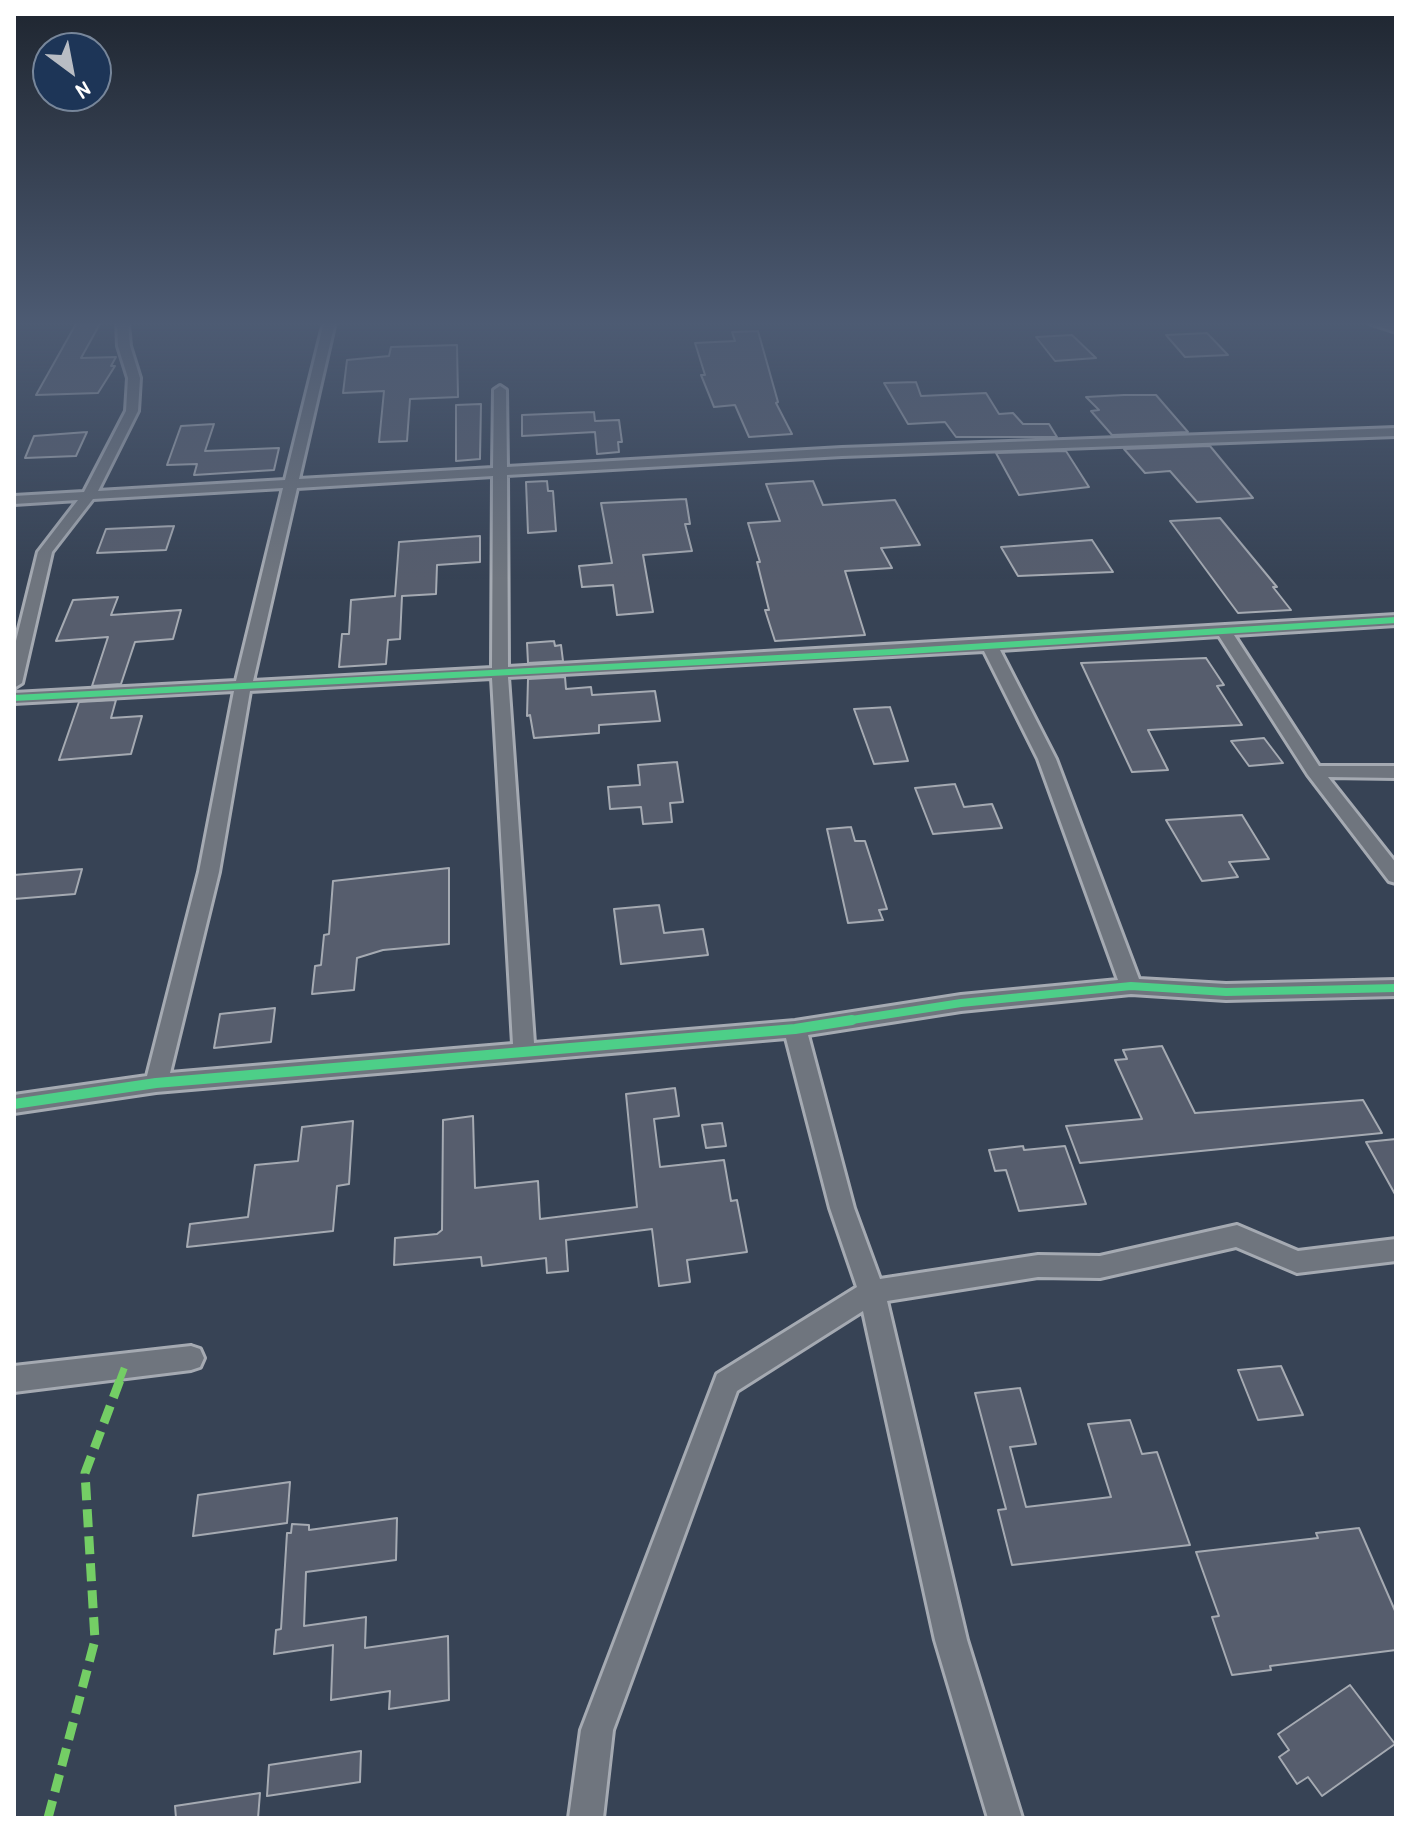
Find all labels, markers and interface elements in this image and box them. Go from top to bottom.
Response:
north arrow [32,32,112,112]
text: N [71,75,97,106]

